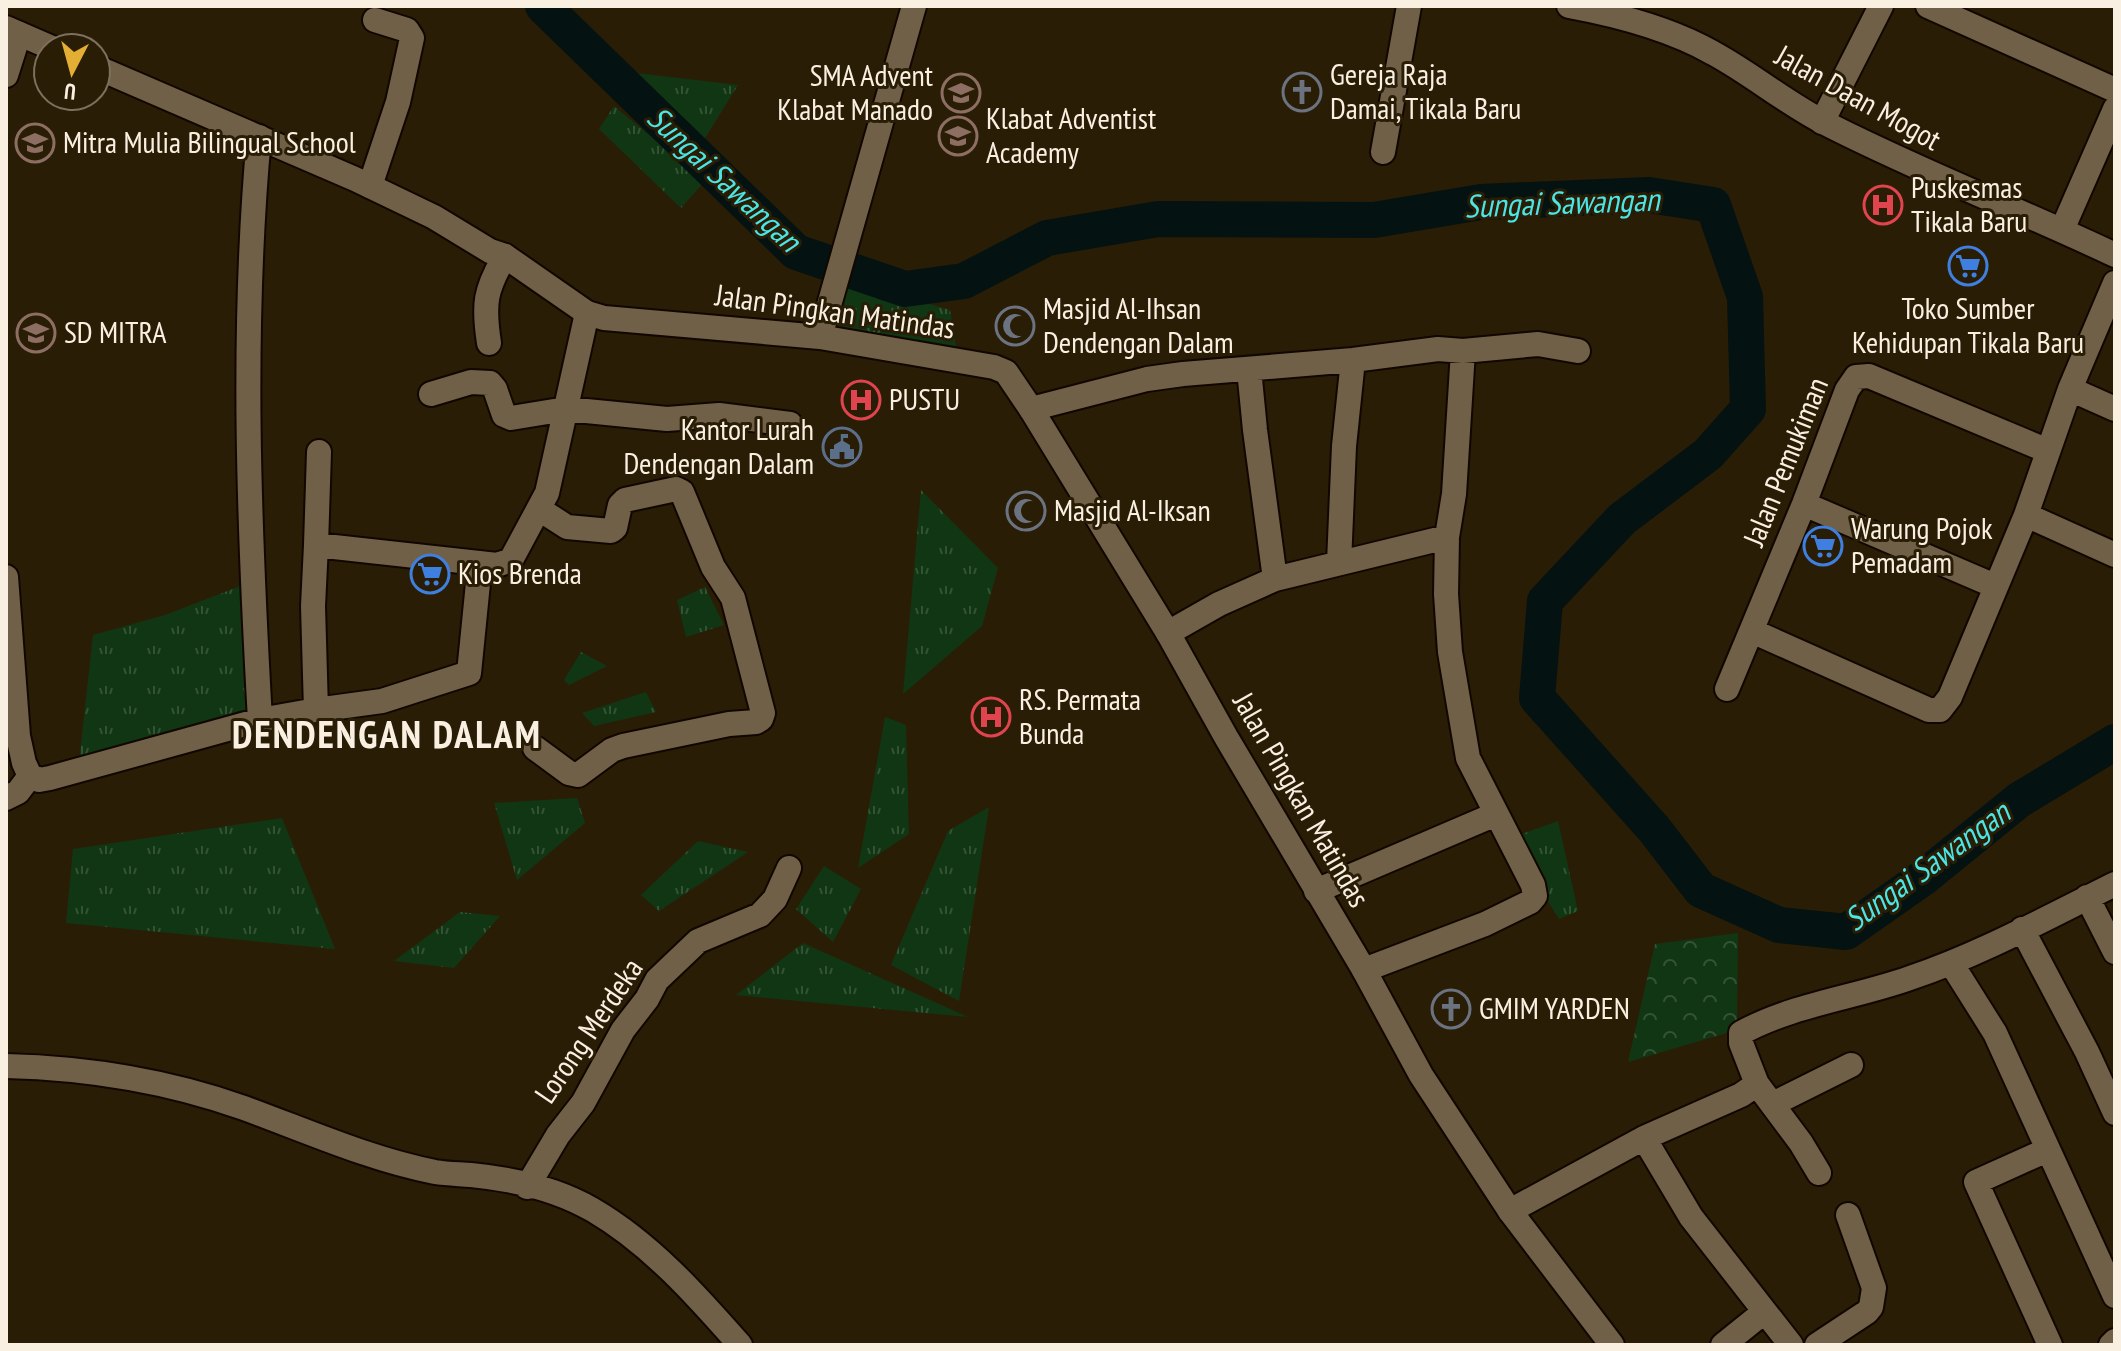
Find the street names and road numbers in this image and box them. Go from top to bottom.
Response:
street label: Jalan Daan Mogot [1768,35,1949,159]
street label: Jalan Pingkan Matindas [712,274,957,347]
street label: Jalan Pemukiman [1733,372,1836,552]
street label: Jalan Pingkan Matindas [1225,684,1380,913]
street label: Lorong Merdeka [525,950,650,1110]

